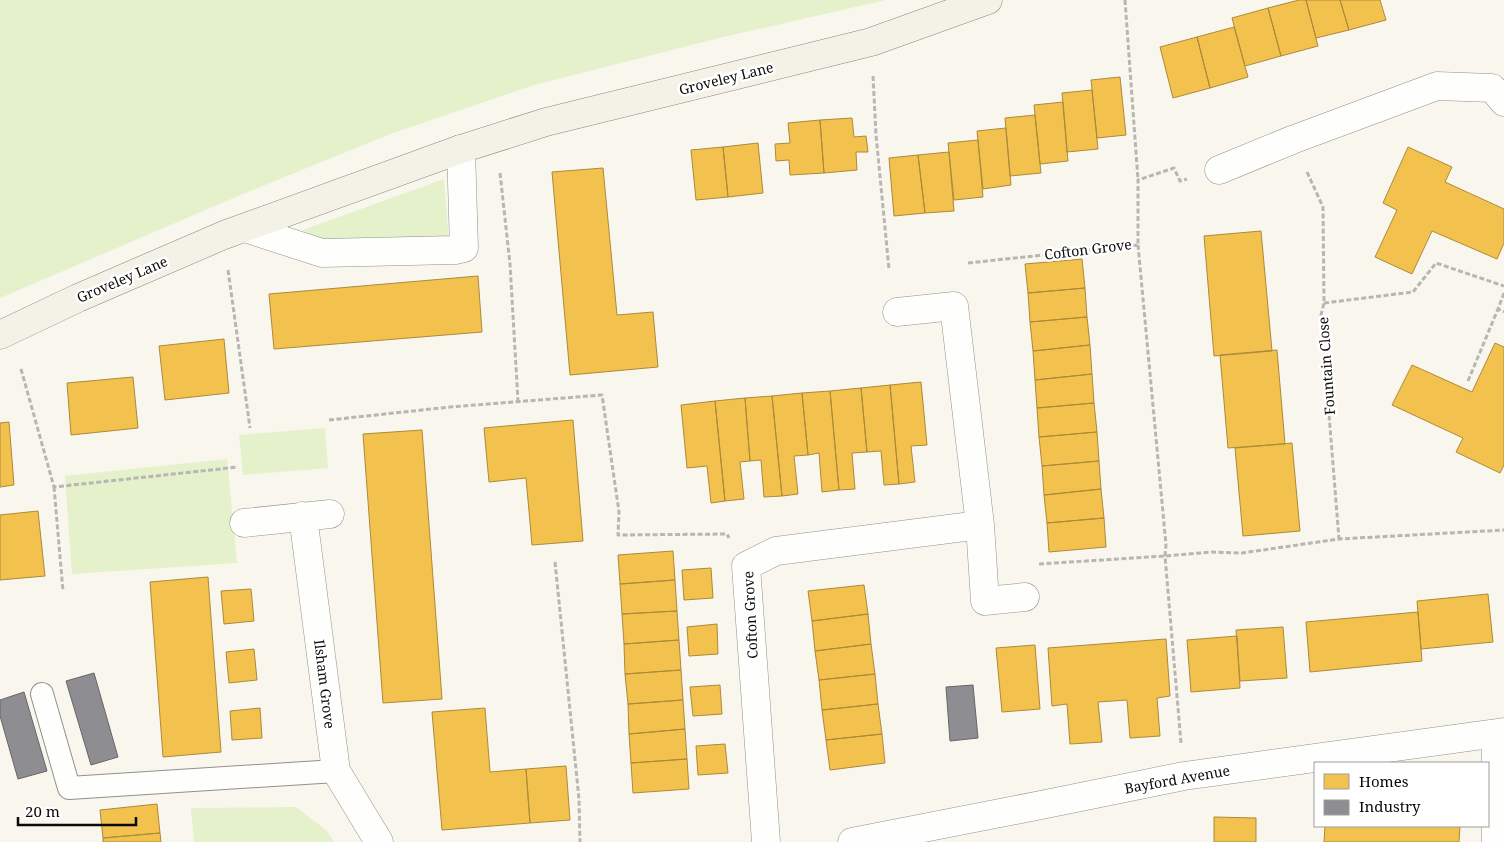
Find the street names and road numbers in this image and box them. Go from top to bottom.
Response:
street label: Groveley Lane [677,57,775,99]
street label: Cofton Grove [1043,234,1133,264]
street label: Groveley Lane [74,251,170,307]
street label: Fountain Close [1313,316,1339,416]
street label: Cofton Grove [738,571,762,659]
street label: Ilsham Grove [310,638,340,730]
street label: Bayford Avenue [1123,760,1231,798]

